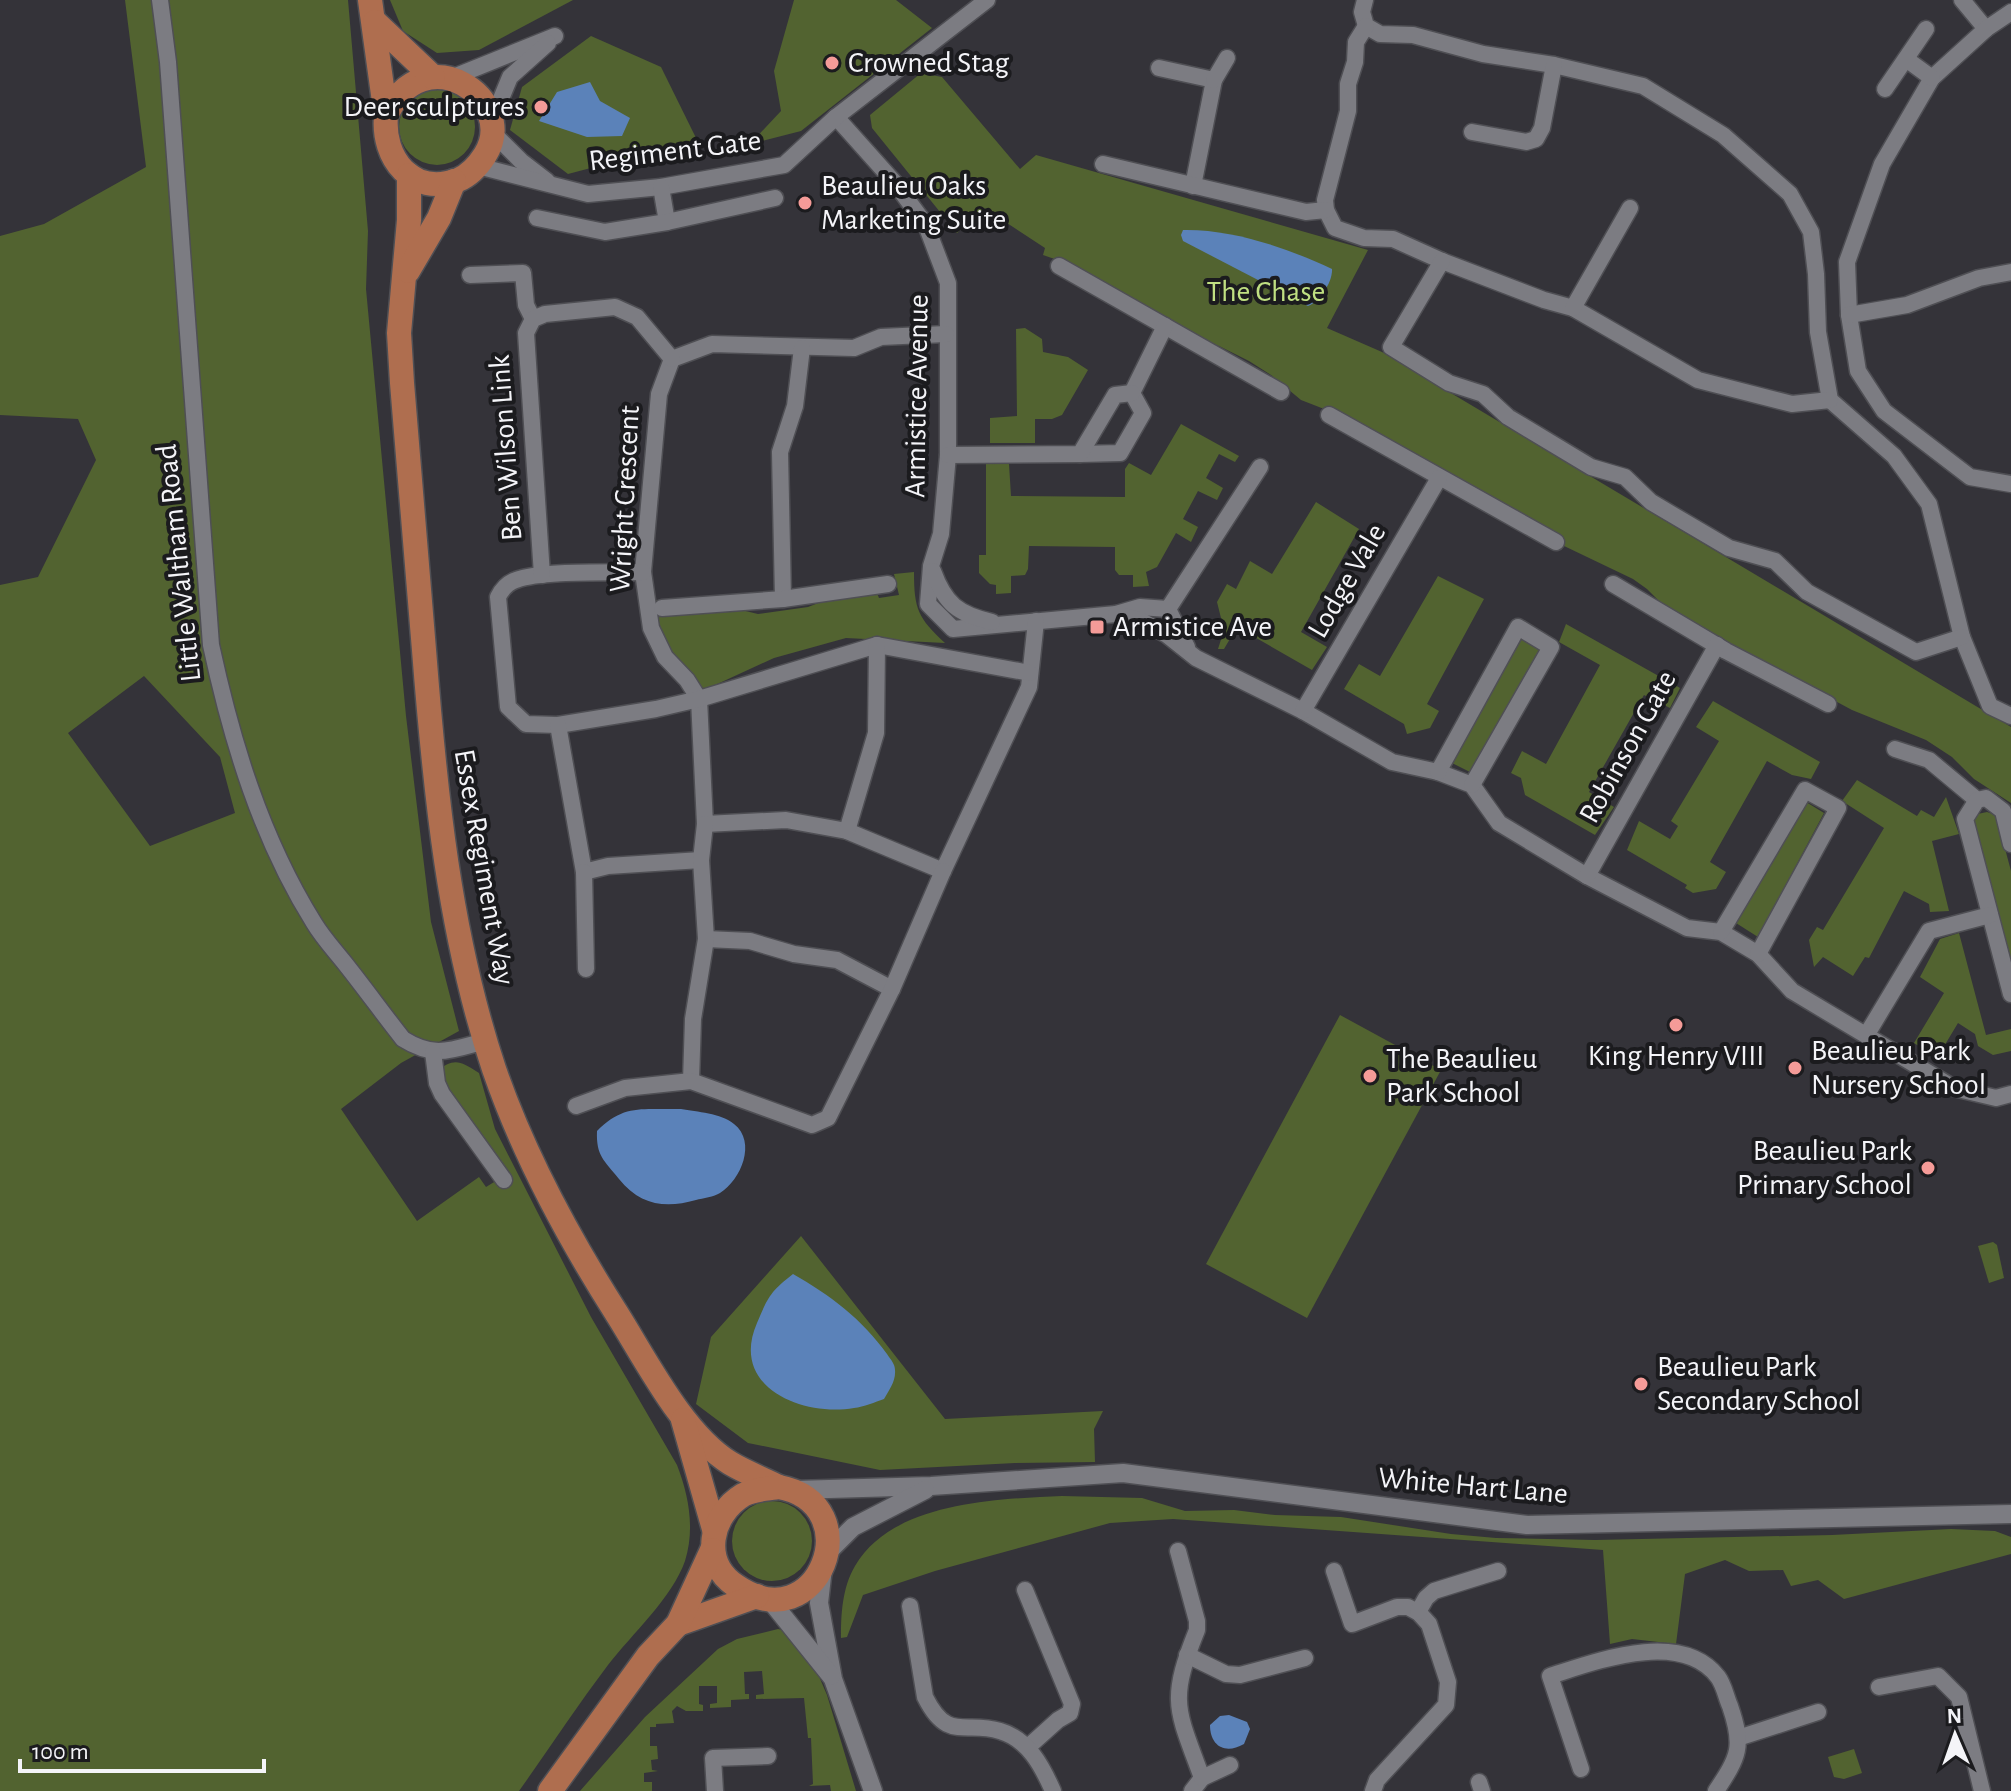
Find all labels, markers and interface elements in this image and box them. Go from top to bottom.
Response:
place label: Crowned Stag [848,48,1010,78]
marker: Crowned Stag [823,54,841,72]
place label: Deer sculptures [344,92,525,122]
marker: Deer sculptures [532,98,550,116]
street label: Regiment Gate [587,126,763,176]
place label: Beaulieu Oaks Marketing Suite [821,171,1006,235]
marker: Beaulieu Oaks Marketing Suite [796,194,814,212]
park label: The Chase [1207,277,1325,307]
street label: Armistice Avenue [900,294,934,498]
street label: Ben Wilson Link [485,354,527,542]
street label: Wright Crescent [605,404,645,593]
street label: Little Waltham Road [152,443,206,683]
street label: Lodge Vale [1302,519,1392,643]
place label: Armistice Ave [1113,612,1272,642]
marker: Armistice Ave [1088,618,1106,636]
street label: Robinson Gate [1574,666,1682,828]
street label: Essex Regiment Way [448,747,520,987]
marker: King Henry VIII [1667,1016,1685,1034]
place label: Beaulieu Park Nursery School [1811,1036,1986,1100]
place label: King Henry VIII [1588,1041,1764,1071]
place label: The Beaulieu Park School [1386,1044,1537,1108]
marker: Beaulieu Park Nursery School [1786,1059,1804,1077]
marker: The Beaulieu Park School [1361,1067,1379,1085]
place label: Beaulieu Park Primary School [1737,1136,1912,1200]
marker: Beaulieu Park Primary School [1919,1159,1937,1177]
place label: Beaulieu Park Secondary School [1657,1352,1860,1416]
marker: Beaulieu Park Secondary School [1632,1375,1650,1393]
street label: White Hart Lane [1377,1463,1569,1509]
north arrow [1915,1695,1995,1775]
text: N [1946,1705,1962,1727]
scale bar [20,1723,264,1773]
text: 100 m [32,1740,89,1764]

